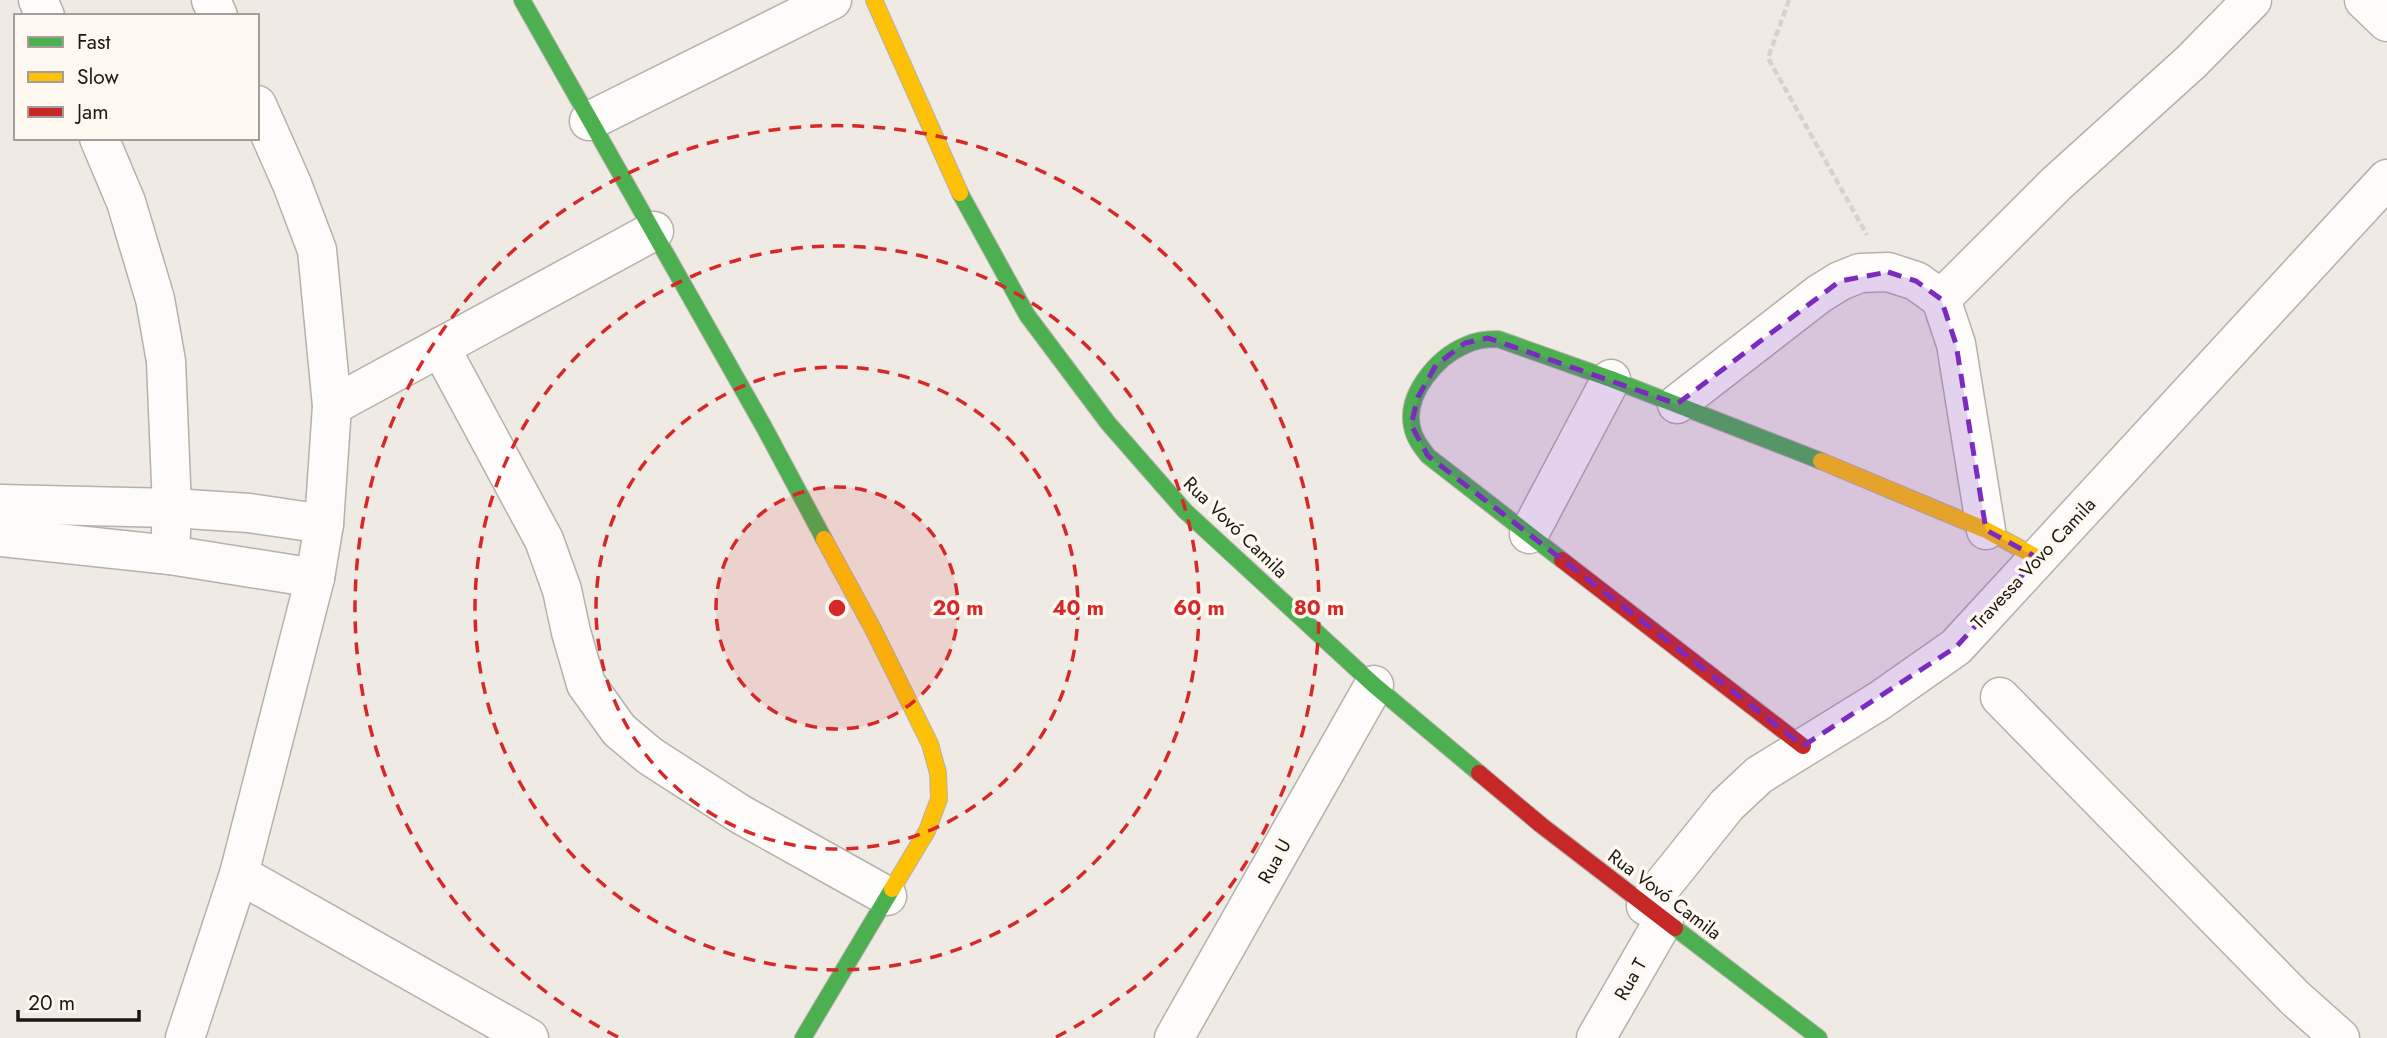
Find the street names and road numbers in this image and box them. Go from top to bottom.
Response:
street label: Rua Vovó Camila [1177,470,1294,584]
street label: Travessa Vovo Camila [1965,491,2102,635]
street label: Rua U [1251,834,1298,888]
street label: Rua Vovó Camila [1602,843,1727,946]
street label: Rua T [1608,953,1653,1005]

